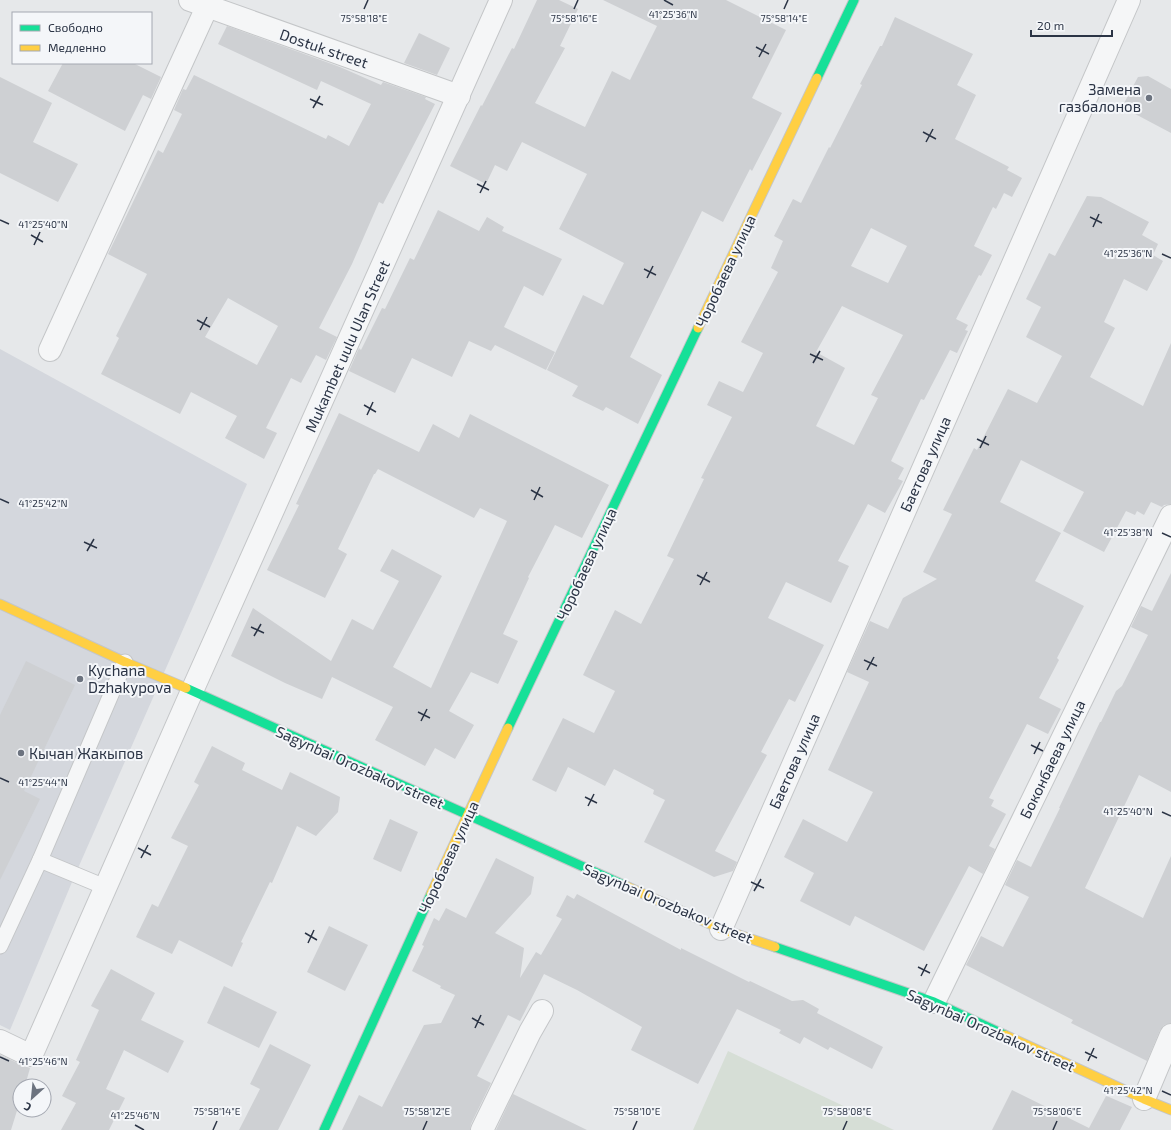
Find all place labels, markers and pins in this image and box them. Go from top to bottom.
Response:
place label: Замена газбалонов [1059,80,1141,115]
marker: Замена газбалонов [1144,93,1154,103]
place label: Kychana Dzhakypova [88,661,171,696]
marker: Kychana Dzhakypova [75,674,85,684]
place label: Кычан Жакыпов [29,744,143,762]
marker: Кычан Жакыпов [16,748,26,758]

